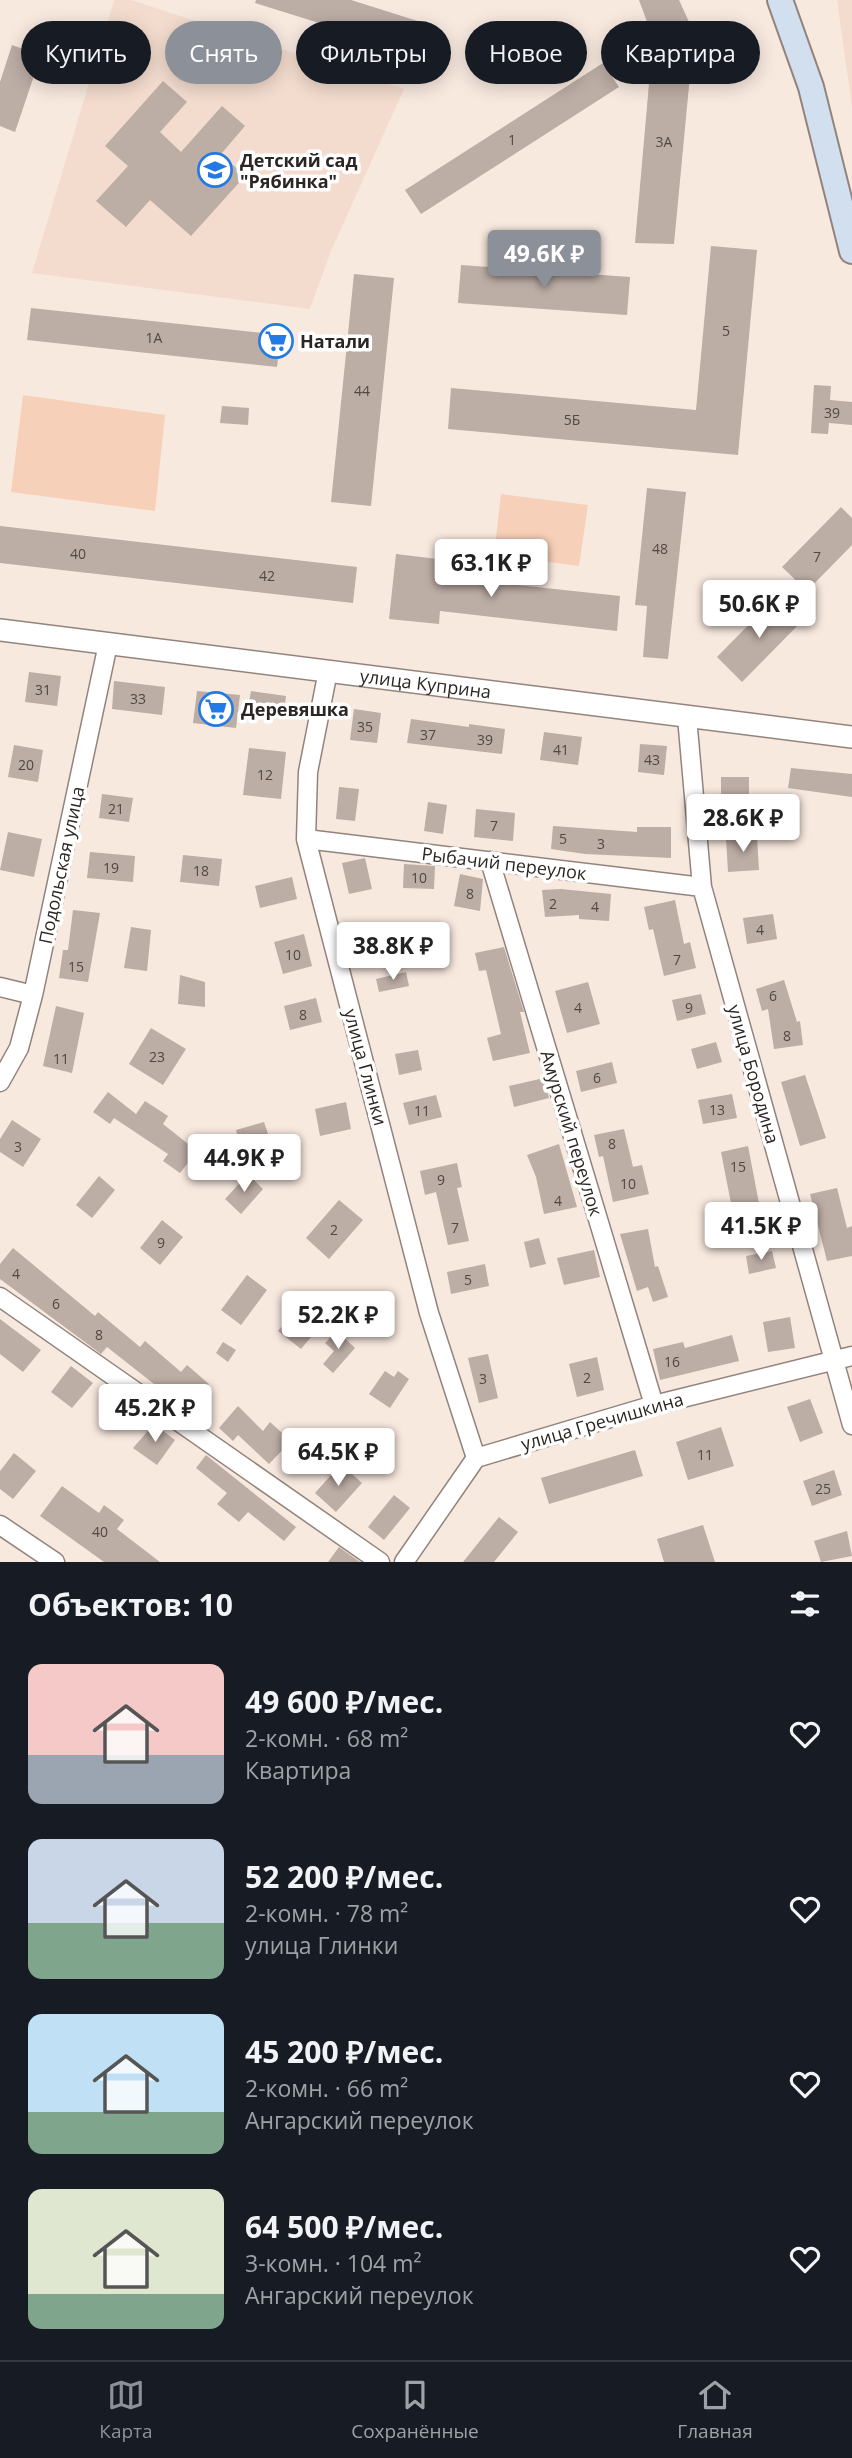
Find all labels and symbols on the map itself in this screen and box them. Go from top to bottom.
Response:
house number: 1 [508,130,516,149]
house number: 3А [656,132,673,151]
place label: Детский сад "Рябинка" [240,148,357,193]
school or university icon: Детский сад "Рябинка" [196,151,234,189]
pin: 49.6K ₽ [479,230,609,290]
house number: 5 [722,321,730,340]
supermarket icon: Натали [257,322,295,360]
house number: 1А [146,328,163,347]
place label: Натали [300,329,370,353]
house number: 44 [354,381,370,400]
house number: 39 [824,403,840,422]
house number: 5Б [564,410,580,429]
house number: 48 [652,539,668,558]
pin: 63.1K ₽ [426,540,556,599]
house number: 40 [70,544,86,563]
house number: 7 [813,547,821,566]
house number: 42 [259,566,275,585]
pin: 50.6K ₽ [694,580,824,640]
street label: улица Куприна [359,663,493,704]
house number: 31 [35,680,51,699]
house number: 33 [130,689,146,708]
supermarket icon: Деревяшка [197,690,235,728]
place label: Деревяшка [241,697,349,721]
house number: 35 [357,717,373,736]
house number: 37 [420,725,436,744]
house number: 39 [477,730,493,749]
house number: 41 [553,740,569,759]
house number: 43 [644,750,660,769]
house number: 20 [18,755,34,774]
house number: 12 [257,765,273,784]
street label: Подольская улица [33,784,89,946]
pin: 28.6K ₽ [678,794,808,854]
house number: 21 [108,799,124,818]
house number: 7 [490,816,498,835]
house number: 5 [559,829,567,848]
house number: 3 [597,834,605,853]
street label: Рыбачий переулок [420,841,588,885]
house number: 19 [103,858,119,877]
house number: 18 [193,861,209,880]
house number: 10 [411,868,427,887]
house number: 8 [466,884,474,903]
house number: 2 [549,894,557,913]
house number: 4 [591,897,599,916]
house number: 4 [756,920,764,939]
pin: 38.8K ₽ [328,922,458,982]
house number: 10 [285,945,301,964]
house number: 7 [673,950,681,969]
house number: 15 [68,957,84,976]
house number: 6 [769,986,777,1005]
house number: 4 [574,998,582,1017]
house number: 9 [685,998,693,1017]
street label: улица Бородина [723,1002,785,1146]
house number: 8 [299,1005,307,1024]
street label: улица Глинки [339,1006,393,1128]
house number: 8 [783,1026,791,1045]
house number: 23 [149,1047,165,1066]
street label: Амурский переулок [535,1047,609,1219]
house number: 11 [53,1049,69,1068]
house number: 6 [593,1068,601,1087]
house number: 13 [709,1100,725,1119]
house number: 11 [414,1101,430,1120]
pin: 44.9K ₽ [179,1134,309,1194]
house number: 8 [608,1134,616,1153]
house number: 3 [14,1137,22,1156]
house number: 15 [730,1157,746,1176]
house number: 9 [437,1170,445,1189]
house number: 10 [620,1174,636,1193]
house number: 4 [554,1191,562,1210]
pin: 41.5K ₽ [696,1202,826,1262]
house number: 7 [451,1218,459,1237]
house number: 2 [330,1220,338,1239]
house number: 9 [157,1233,165,1252]
house number: 4 [12,1264,20,1283]
house number: 5 [464,1270,472,1289]
pin: 52.2K ₽ [273,1292,403,1351]
house number: 6 [52,1294,60,1313]
house number: 8 [95,1325,103,1344]
house number: 16 [664,1352,680,1371]
house number: 2 [583,1368,591,1387]
house number: 3 [479,1369,487,1388]
pin: 45.2K ₽ [90,1384,220,1444]
street label: улица Гречишкина [518,1386,686,1456]
pin: 64.5K ₽ [273,1428,403,1488]
house number: 11 [697,1445,713,1464]
house number: 25 [815,1479,831,1498]
house number: 40 [92,1522,108,1541]

